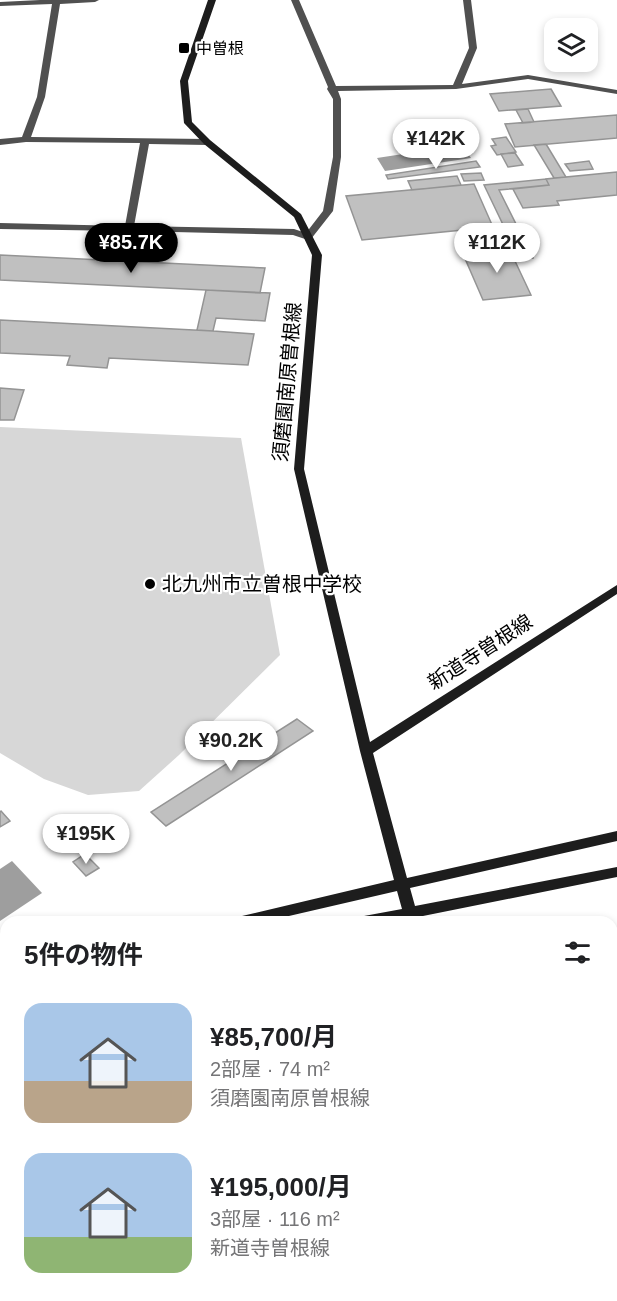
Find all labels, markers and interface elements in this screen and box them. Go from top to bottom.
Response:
map controls [544,18,598,72]
button: layers [544,18,598,72]
place label: 中曽根 [196,40,244,57]
marker: 中曽根 [177,41,191,55]
pin: ¥142K [394,119,478,170]
text: ¥142K [407,127,465,149]
pin: ¥85.7K [82,223,180,274]
pin: ¥112K [455,223,539,274]
text: ¥85.7K [99,231,163,253]
text: ¥112K [468,231,526,253]
street label: 須磨園南原曽根線 [269,301,305,463]
place label: 北九州市立曽根中学校 [162,573,362,595]
marker: 北九州市立曽根中学校 [143,577,157,591]
street label: 新道寺曽根線 [424,610,536,694]
pin: ¥90.2K [182,721,280,772]
text: ¥90.2K [199,729,263,751]
pin: ¥195K [44,814,128,865]
text: ¥195K [57,822,115,844]
icon: filters [561,936,594,969]
text: 5件の物件 [24,940,142,970]
text: ¥85,700/月 [210,1022,337,1052]
icon: home [72,1027,144,1099]
text: 2部屋 · 74 m² [210,1058,330,1080]
text: 須磨園南原曽根線 [210,1087,370,1109]
text: ¥195,000/月 [210,1172,352,1202]
icon: home [72,1177,144,1249]
text: 3部屋 · 116 m² [210,1208,340,1230]
text: 新道寺曽根線 [210,1237,330,1259]

